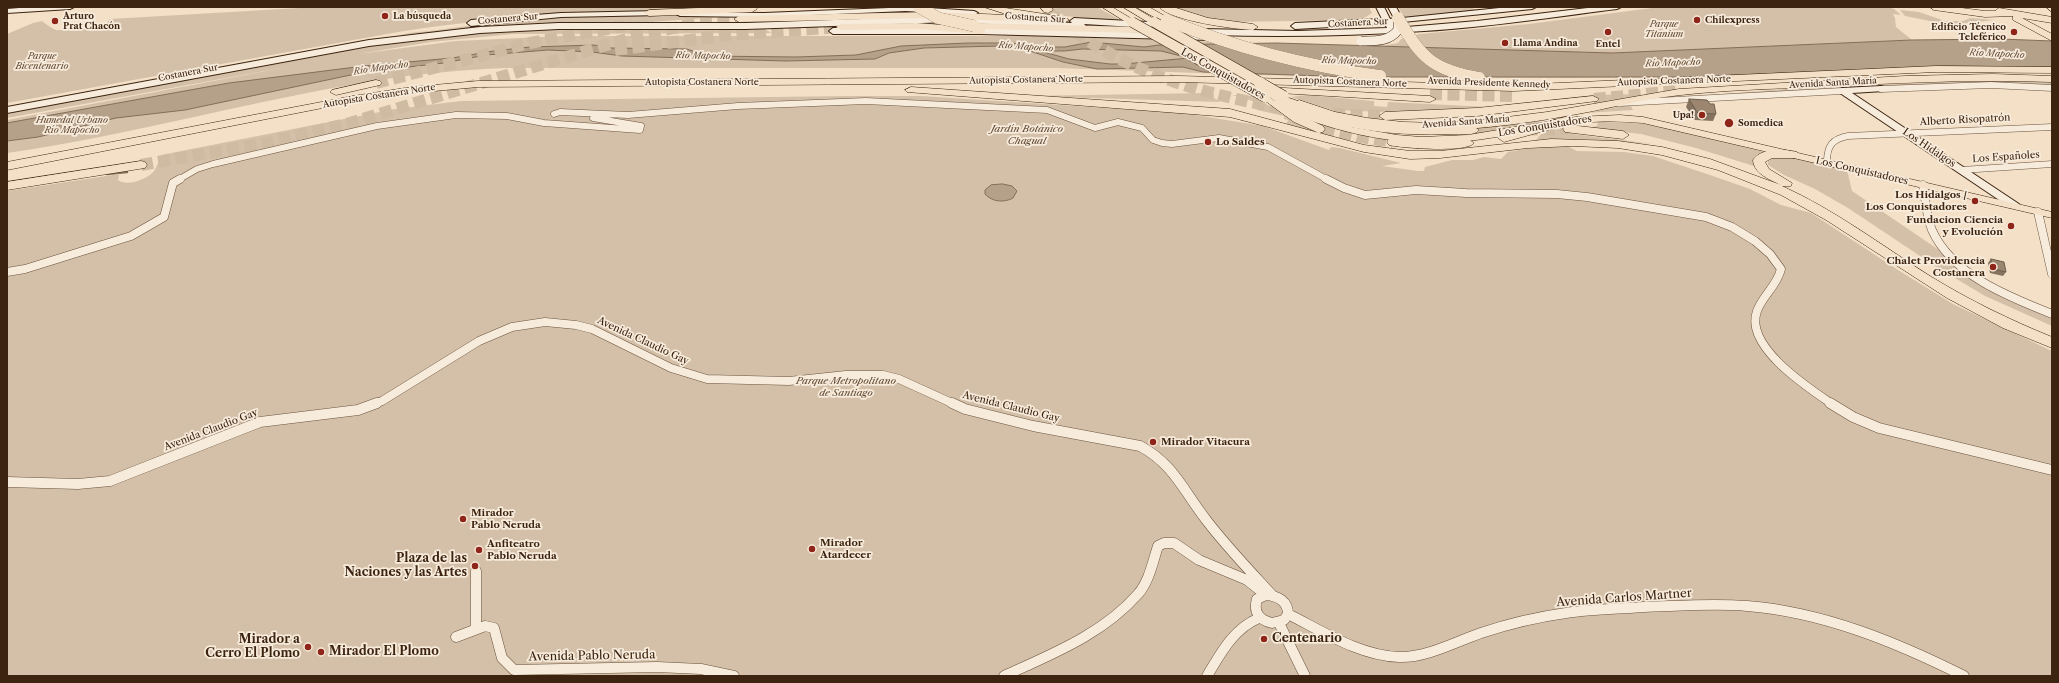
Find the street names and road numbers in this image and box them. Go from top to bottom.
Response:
street label: Costanera Sur [477,11,539,27]
street label: Costanera Sur [1004,11,1066,25]
street label: Costanera Sur [1327,16,1389,30]
street label: Los Conquistadores [1179,46,1267,102]
street label: Costanera Sur [157,62,219,84]
street label: Autopista Costanera Norte [969,74,1083,86]
street label: Autopista Costanera Norte [1617,74,1731,88]
street label: Autopista Costanera Norte [1293,75,1407,89]
street label: Avenida Presidente Kennedy [1427,75,1551,91]
street label: Avenida Santa María [1789,75,1877,91]
street label: Autopista Costanera Norte [645,77,759,87]
street label: Autopista Costanera Norte [322,82,436,110]
street label: Alberto Risopatrón [1919,112,2011,128]
street label: Los Conquistadores [1497,113,1593,139]
street label: Avenida Santa María [1422,114,1510,130]
street label: Los Hidalgos [1900,126,1958,170]
street label: Los Españoles [1972,149,2040,165]
street label: Los Conquistadores [1815,155,1909,187]
street label: Avenida Claudio Gay [595,315,691,367]
street label: Avenida Claudio Gay [961,389,1061,425]
street label: Avenida Claudio Gay [162,407,260,453]
street label: Avenida Carlos Martner [1556,586,1692,610]
street label: Avenida Pablo Neruda [528,648,656,664]

